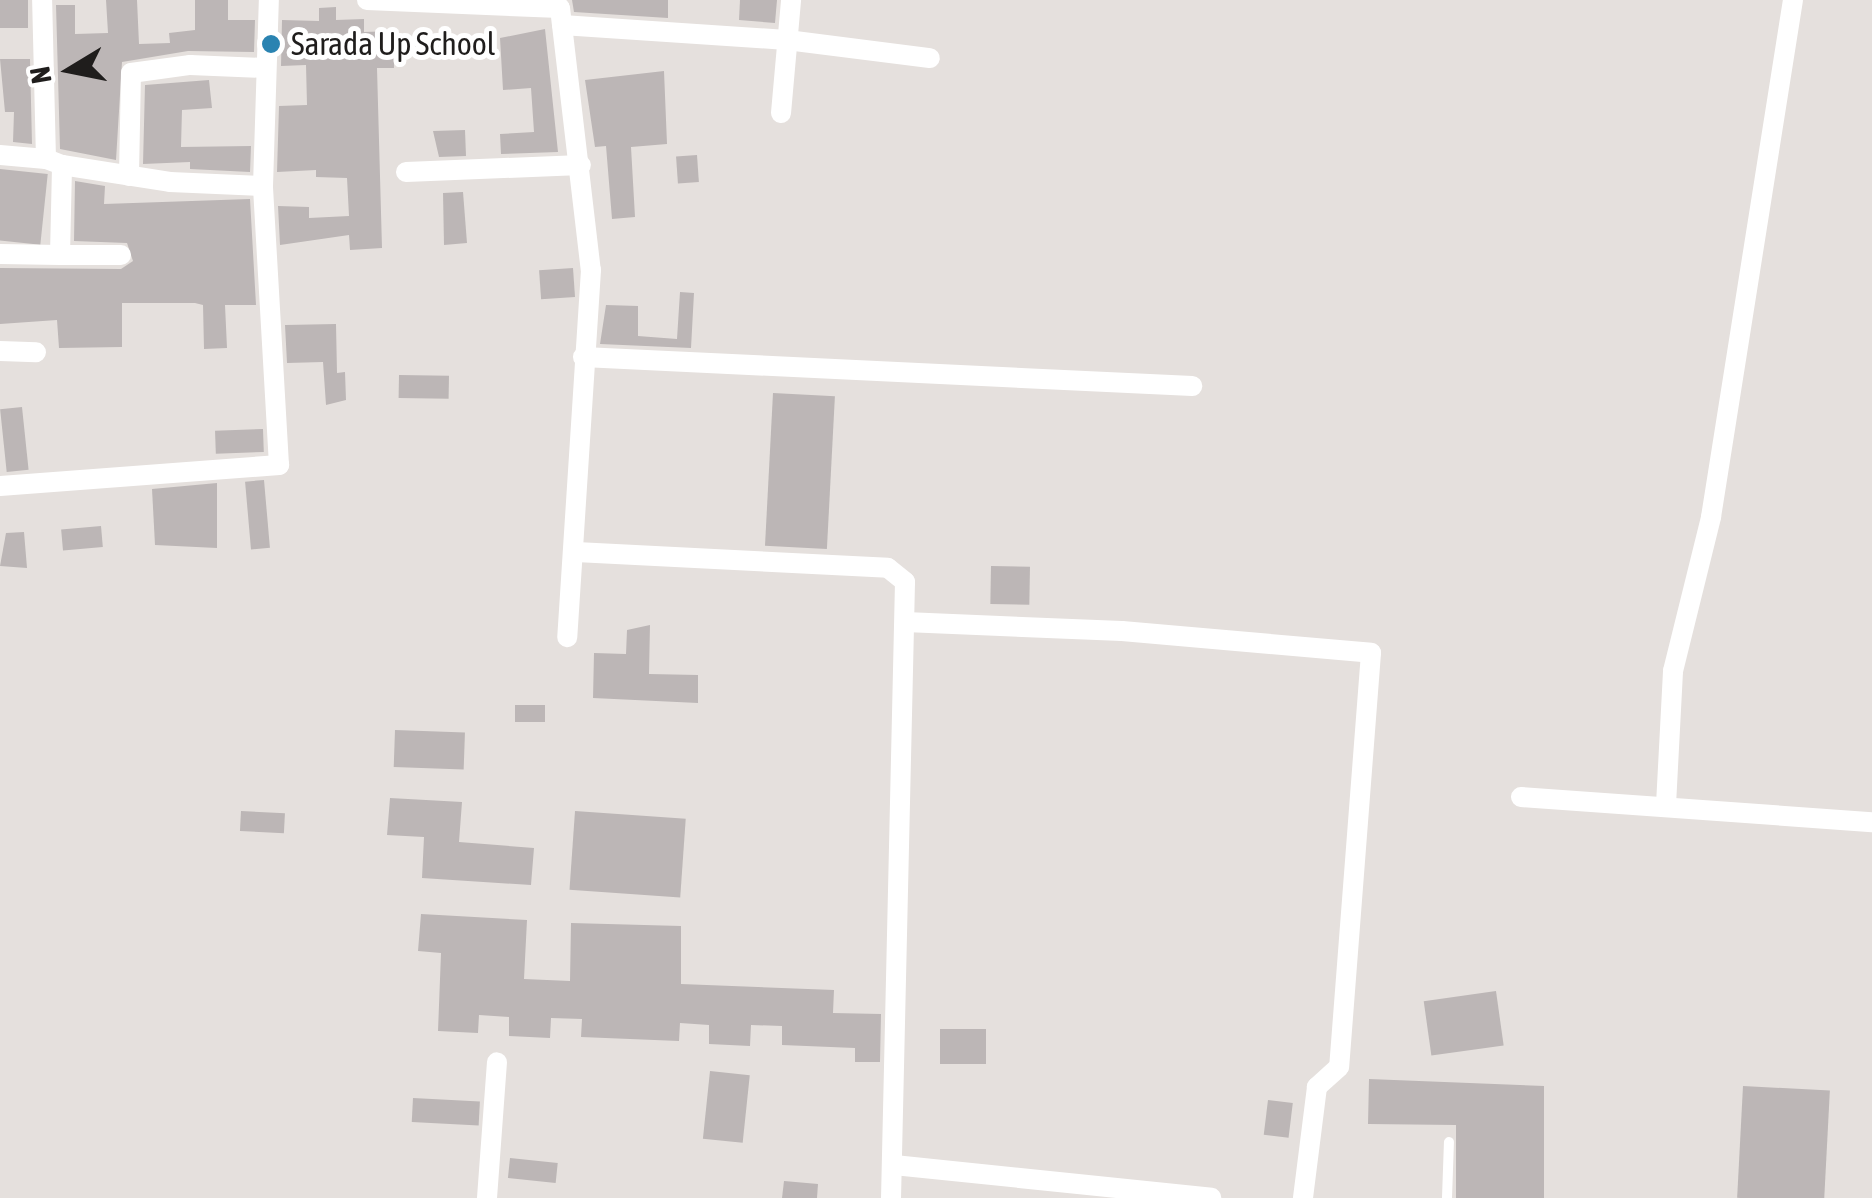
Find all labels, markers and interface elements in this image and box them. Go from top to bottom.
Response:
north arrow [20,20,120,120]
place label: Sarada Up School [291,25,495,63]
marker: Sarada Up School [260,33,282,55]
text: N [23,64,58,86]

